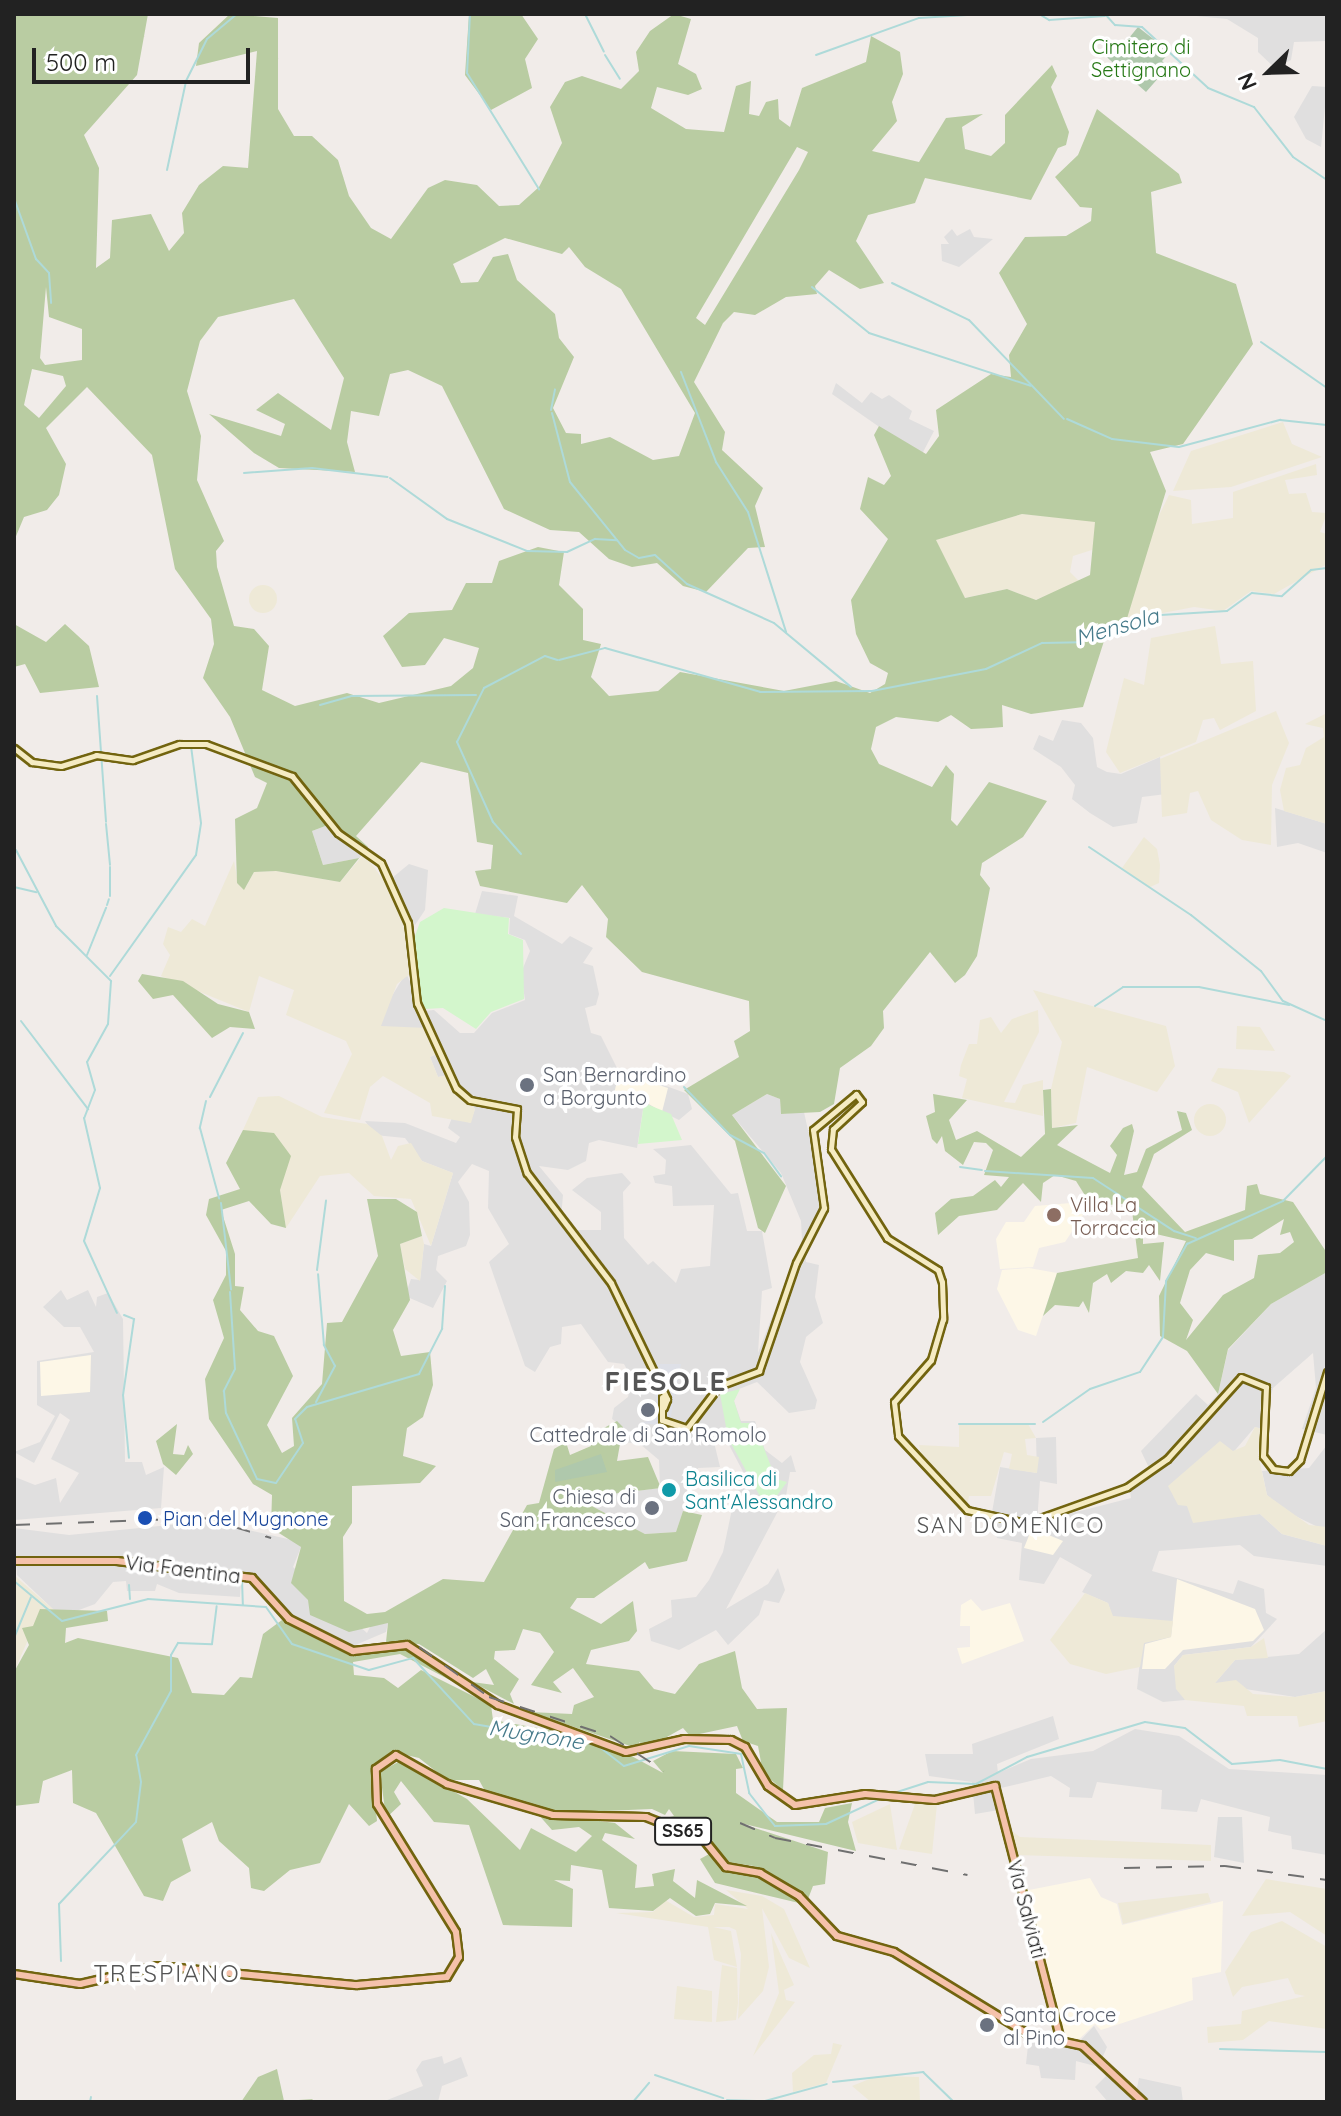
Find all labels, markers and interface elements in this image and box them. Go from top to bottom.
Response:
scale bar [36,32,254,82]
north arrow [1229,32,1309,112]
park label: Cimitero di Settignano [1091,35,1191,82]
text: 500 m [46,47,116,77]
text: N [1231,68,1263,94]
water label: Mensola [1072,603,1162,651]
place label: San Bernardino a Borgunto [543,1062,686,1109]
marker: San Bernardino a Borgunto [518,1076,536,1094]
place label: Villa La Torraccia [1070,1192,1156,1239]
marker: Villa La Torraccia [1045,1206,1063,1224]
district label: FIESOLE [604,1364,728,1398]
marker: Cattedrale di San Romolo [639,1401,657,1419]
place label: Cattedrale di San Romolo [529,1422,767,1446]
place label: Basilica di Sant'Alessandro [685,1466,833,1513]
marker: Basilica di Sant'Alessandro [660,1481,678,1499]
place label: Chiesa di San Francesco [500,1484,636,1531]
marker: Chiesa di San Francesco [643,1499,661,1517]
place label: Pian del Mugnone [163,1506,329,1530]
marker: Pian del Mugnone [134,1507,156,1529]
district label: SAN DOMENICO [917,1513,1105,1539]
street label: Via Faentina [124,1550,242,1588]
water label: Mugnone [487,1715,585,1755]
road number: SS65 [653,1817,713,1845]
street label: Via Salviati [1002,1857,1052,1961]
district label: TRESPIANO [93,1960,241,1988]
place label: Santa Croce al Pino [1003,2002,1116,2049]
marker: Santa Croce al Pino [978,2016,996,2034]

